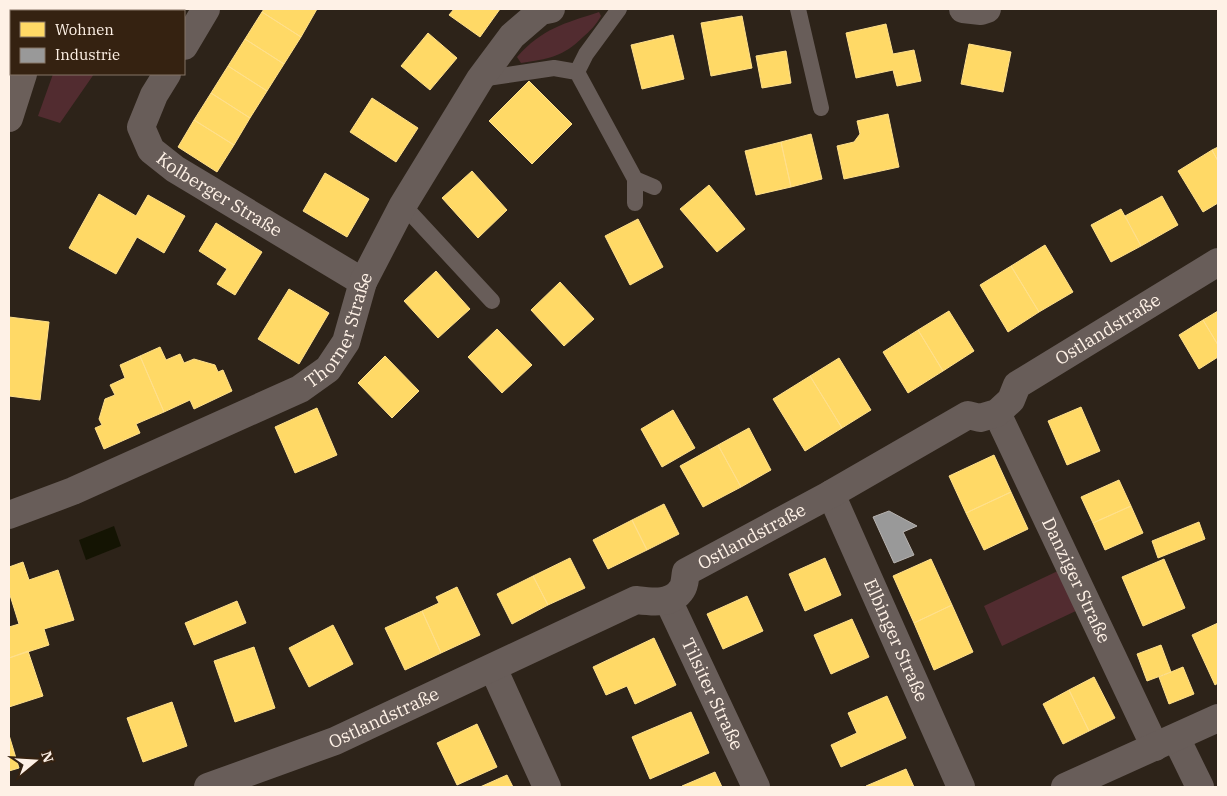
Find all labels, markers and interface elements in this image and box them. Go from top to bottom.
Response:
legend [10,10,185,75]
text: Wohnen [55,20,114,39]
text: Industrie [55,45,120,64]
street label: Kolberger Straße [152,147,287,242]
street label: Thorner Straße [300,268,377,393]
street label: Ostlandstraße [1051,288,1165,370]
street label: Ostlandstraße [693,498,810,575]
street label: Danziger Straße [1037,513,1116,647]
street label: Elbinger Straße [859,575,934,705]
street label: Tilsiter Straße [676,634,749,754]
street label: Ostlandstraße [325,682,443,753]
north arrow [10,736,60,786]
text: N [37,749,58,765]

